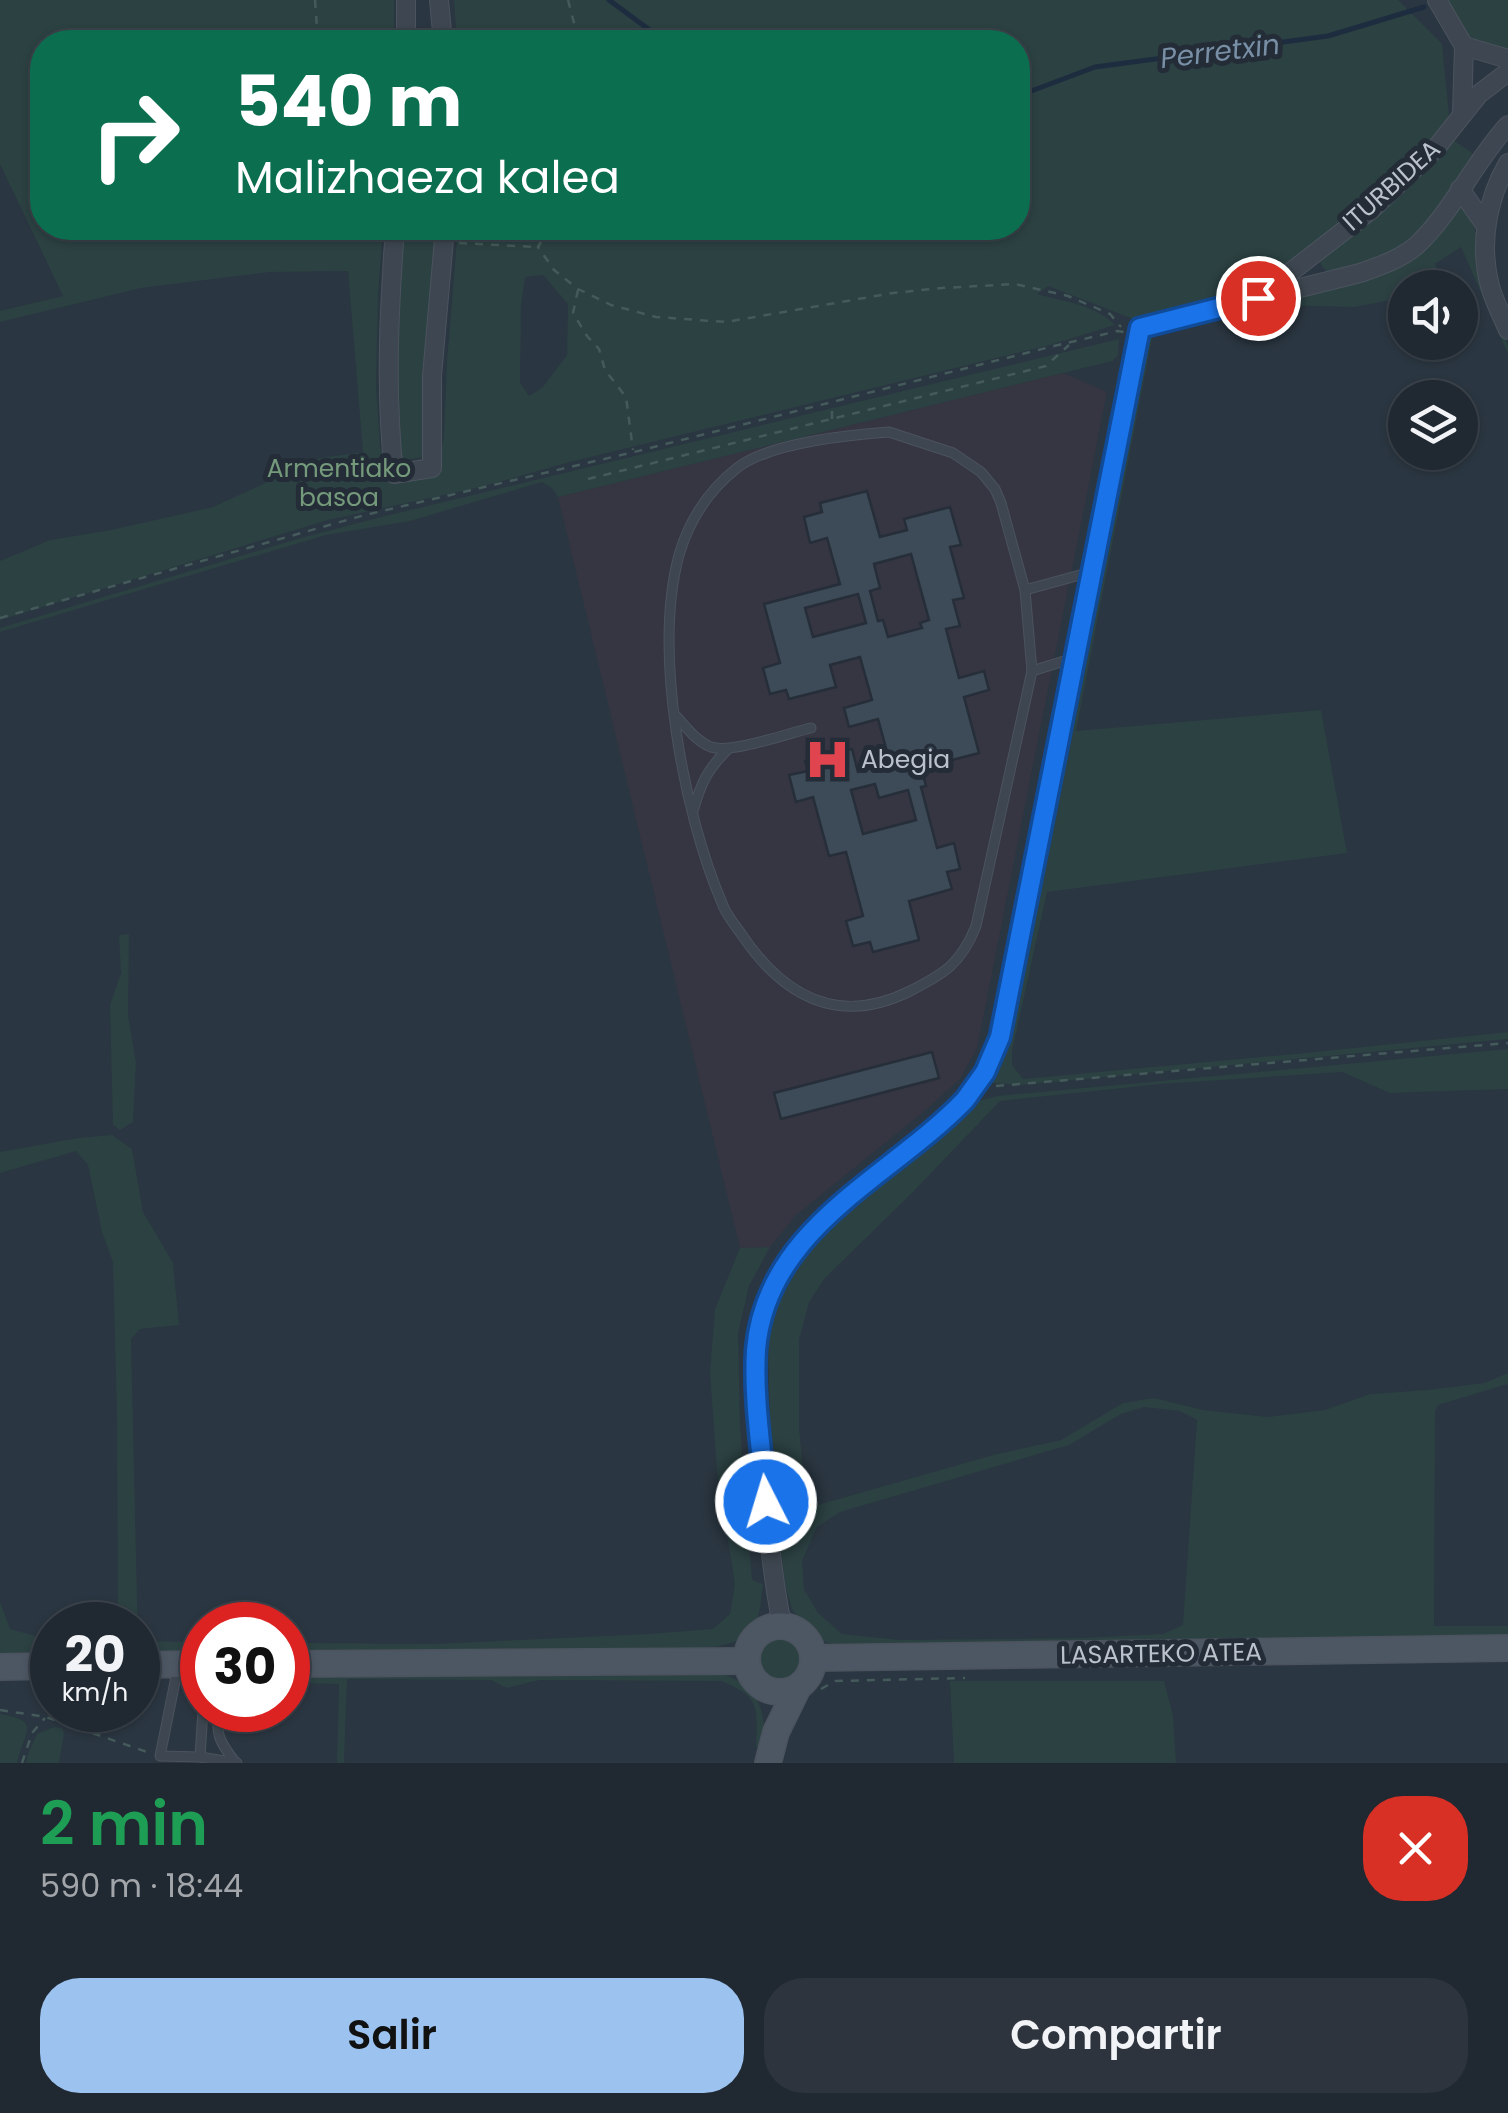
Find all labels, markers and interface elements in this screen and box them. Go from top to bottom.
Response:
water label: Perretxin [1158,25,1282,78]
text: 540 m [235,52,463,151]
icon: right [70,70,200,200]
street label: ITURBIDEA [1335,132,1448,239]
text: Malizhaeza kalea [235,146,620,209]
pin [1216,256,1301,341]
map controls [1388,270,1478,470]
button: sound [1388,270,1478,360]
icon: arrive [1231,271,1286,326]
button: layers [1388,380,1478,470]
park label: Armentiako basoa [267,451,411,515]
hospital icon: Abegia [804,735,852,783]
place label: Abegia [861,742,950,777]
position arrow [714,1450,818,1554]
speed limit sign: 30 [180,1602,310,1732]
text: 20 [64,1619,126,1690]
street label: LASARTEKO ATEA [1060,1634,1262,1673]
text: km/h [62,1675,128,1710]
text: 2 min [40,1782,208,1866]
button: close [1363,1796,1468,1901]
text: 590 m · 18:44 [40,1863,243,1908]
button: Salir [40,1978,744,2093]
button: Compartir [764,1978,1468,2093]

